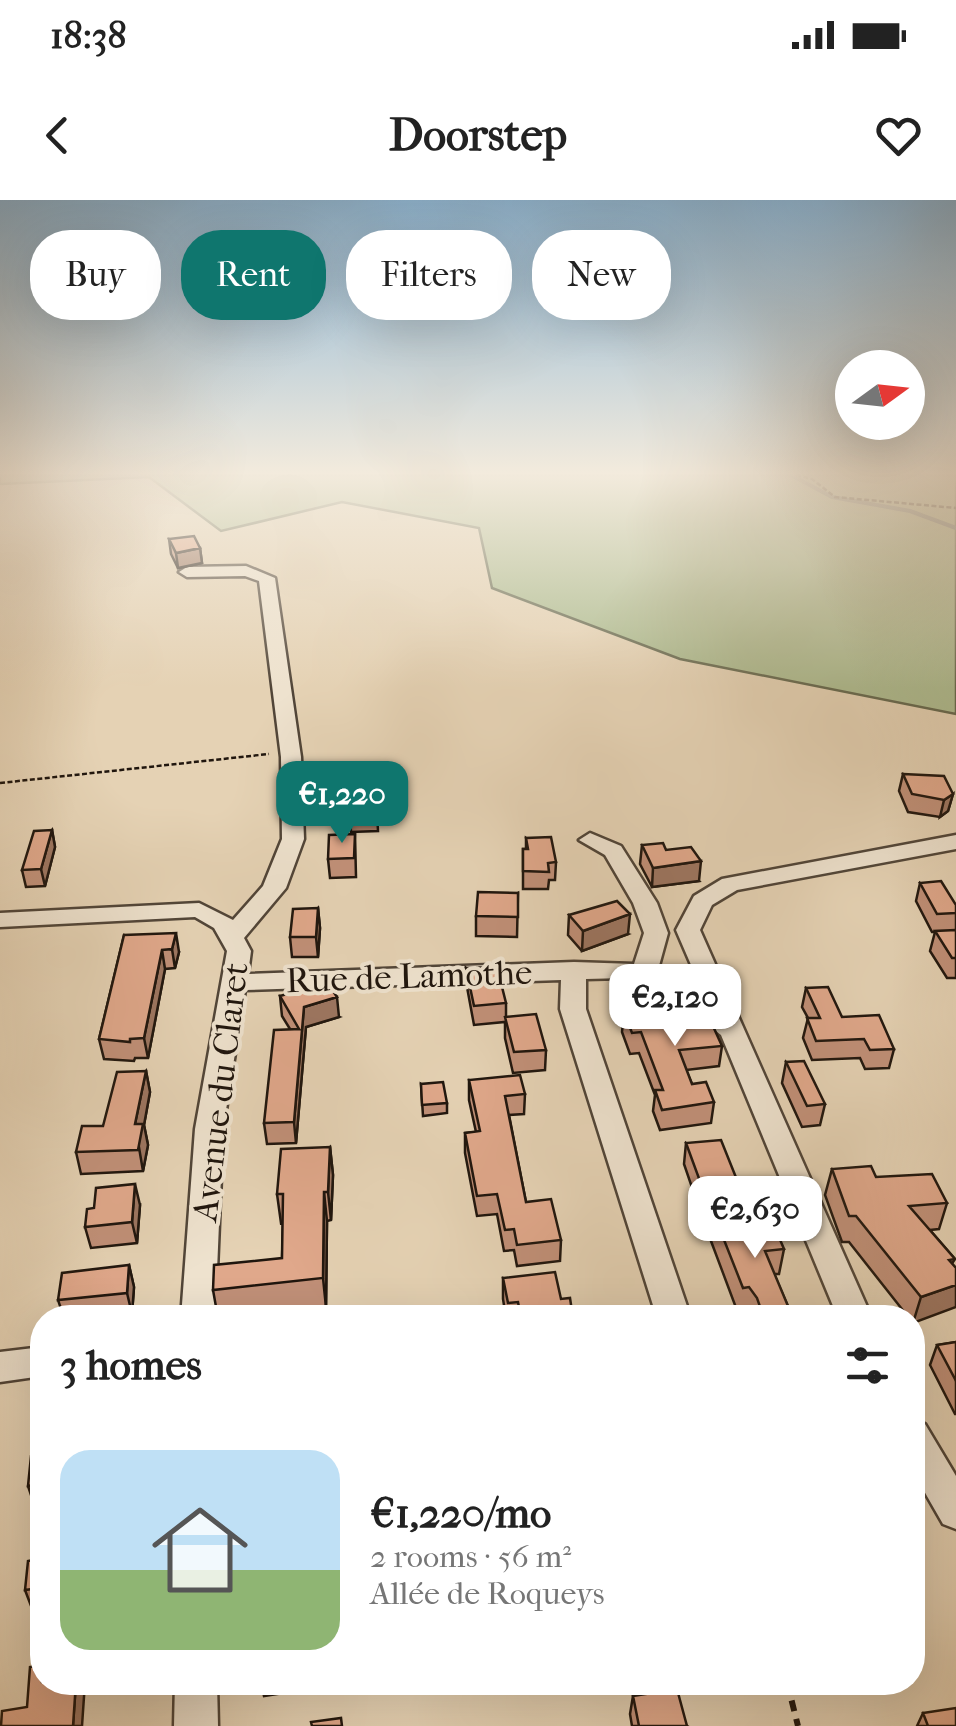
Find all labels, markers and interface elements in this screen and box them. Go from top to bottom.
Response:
text: 18:38 [50,13,127,58]
icon: back [30,108,85,163]
icon: heart [871,108,926,163]
text: Doorstep [389,109,567,162]
chip: Buy [30,230,161,320]
chip: Rent [181,230,326,320]
chip: Filters [346,230,512,320]
chip: New [532,230,671,320]
north arrow [835,350,925,440]
map controls [835,350,925,440]
pin: €1,220 [261,761,423,846]
text: €1,220 [298,775,386,812]
street label: Rue de Lamothe [285,952,533,1001]
street label: Avenue du Claret [184,960,257,1226]
pin: €2,120 [594,964,756,1049]
text: €2,120 [631,978,719,1015]
pin: €2,630 [674,1176,836,1261]
text: €2,630 [710,1190,800,1227]
icon: filters [840,1338,895,1393]
text: 3 homes [60,1341,202,1390]
text: €1,220/mo [370,1489,551,1538]
icon: home [140,1490,260,1610]
text: 2 rooms · 56 m² [370,1538,571,1575]
text: Allée de Roqueys [370,1575,605,1612]

